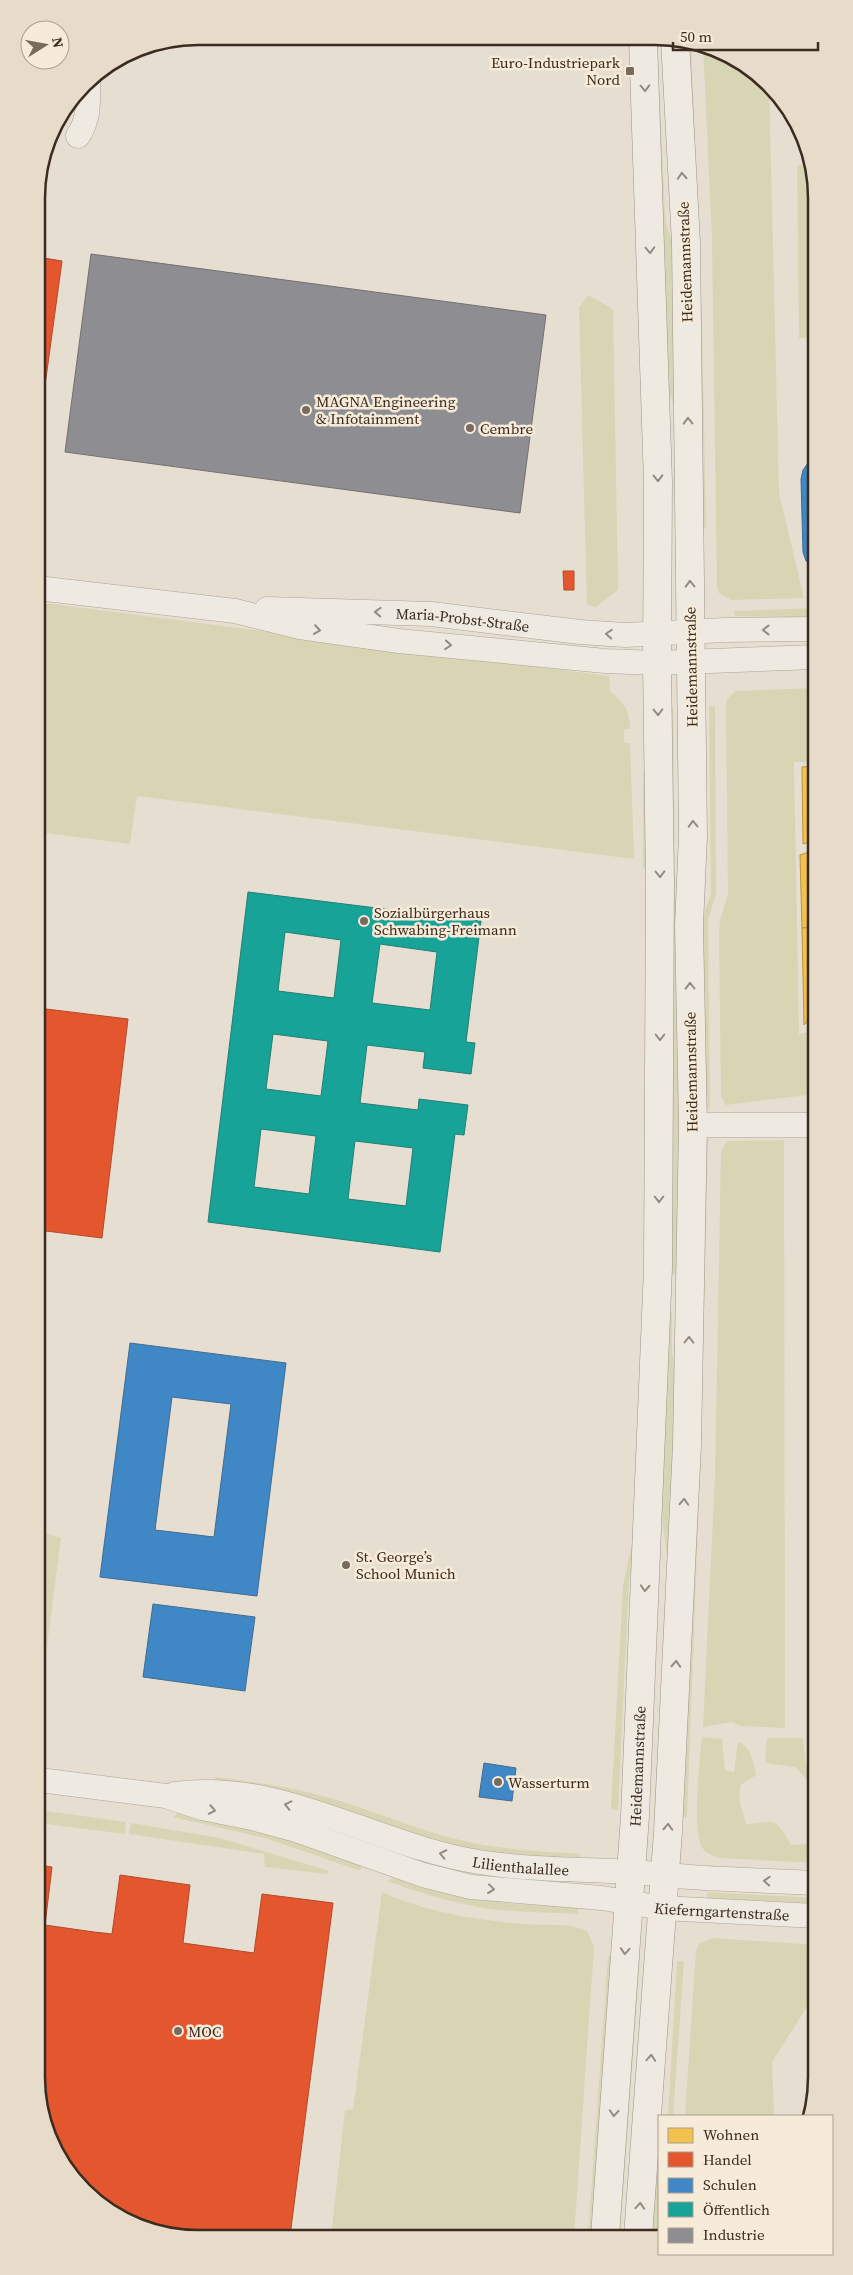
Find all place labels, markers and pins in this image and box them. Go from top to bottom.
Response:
place label: Euro-Industriepark Nord [491,52,621,90]
marker: Euro-Industriepark Nord [624,65,636,77]
place label: MAGNA Engineering & Infotainment [316,391,456,429]
marker: MAGNA Engineering & Infotainment [300,404,312,416]
place label: Cembre [480,418,533,439]
marker: Cembre [464,422,476,434]
place label: Sozialbürgerhaus Schwabing-Freimann [374,902,517,940]
marker: Sozialbürgerhaus Schwabing-Freimann [358,915,370,927]
place label: St. George’s School Munich [356,1546,456,1584]
marker: St. George’s School Munich [340,1559,352,1571]
place label: Wasserturm [508,1772,590,1793]
marker: Wasserturm [492,1776,504,1788]
place label: MOC [188,2021,221,2042]
marker: MOC [172,2025,184,2037]

